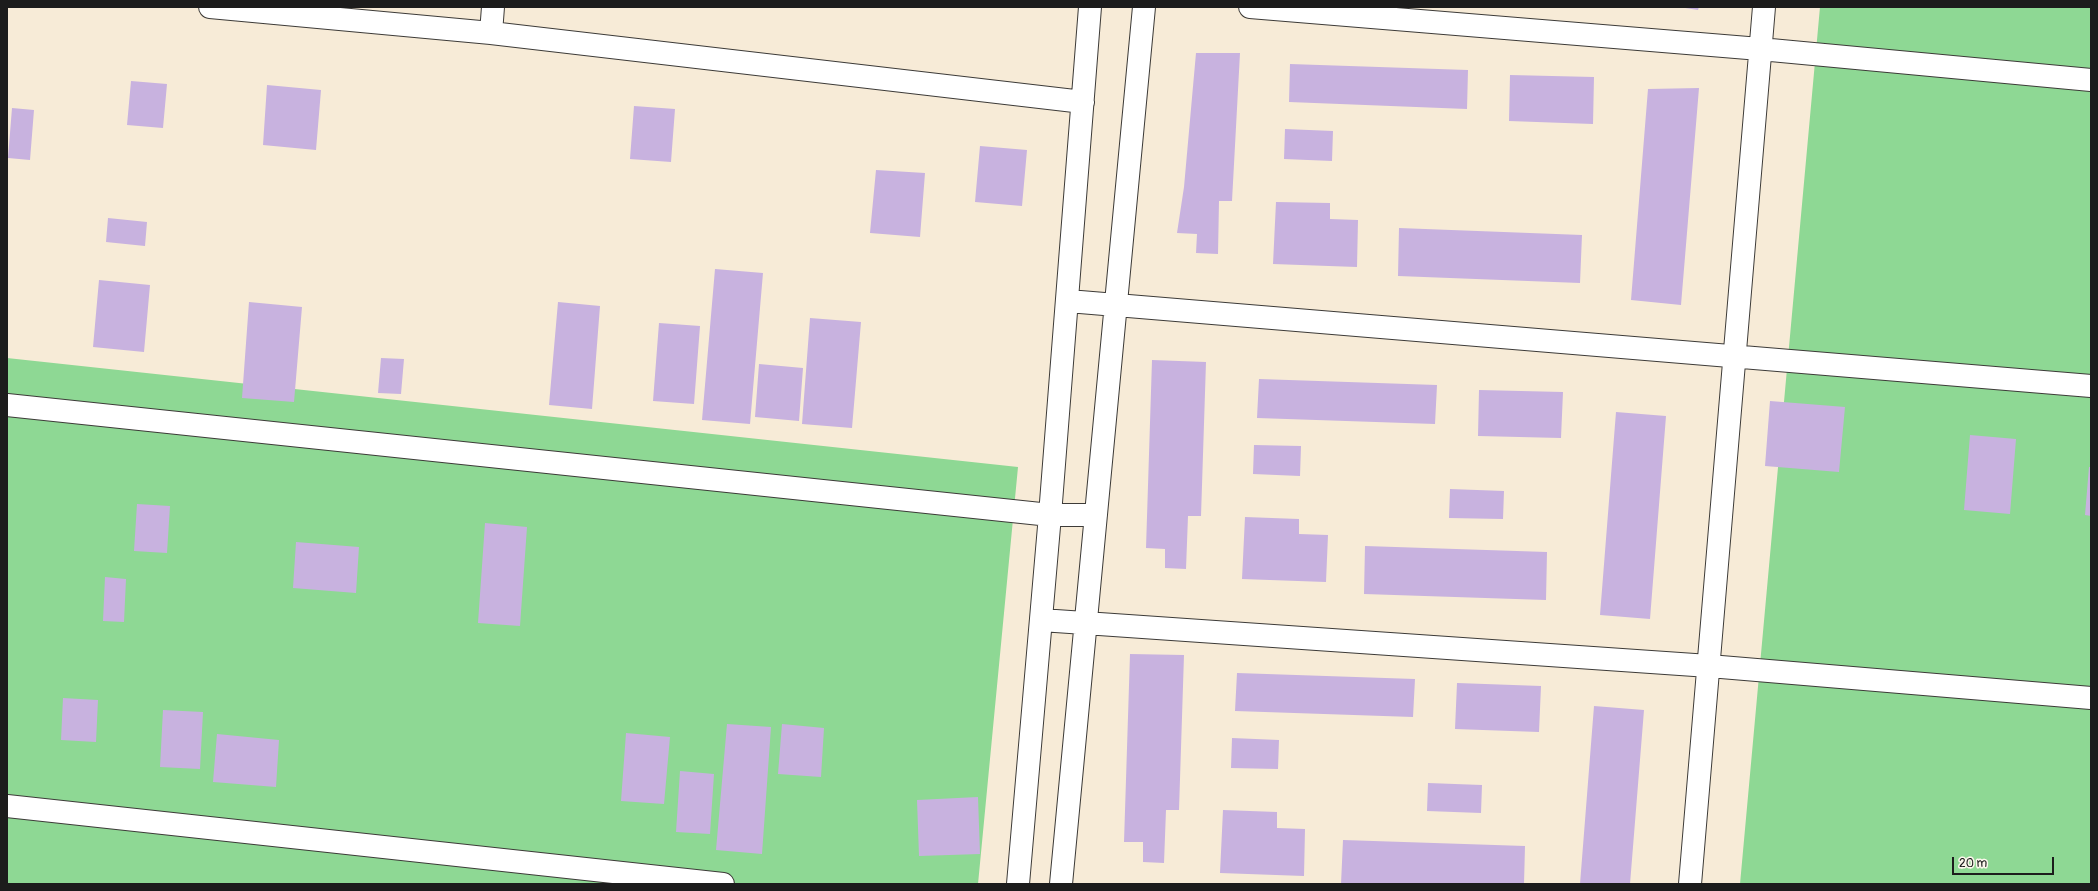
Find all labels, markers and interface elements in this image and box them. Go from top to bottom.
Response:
scale bar [1954,849,2056,875]
text: 20 m [1959,856,1987,871]

